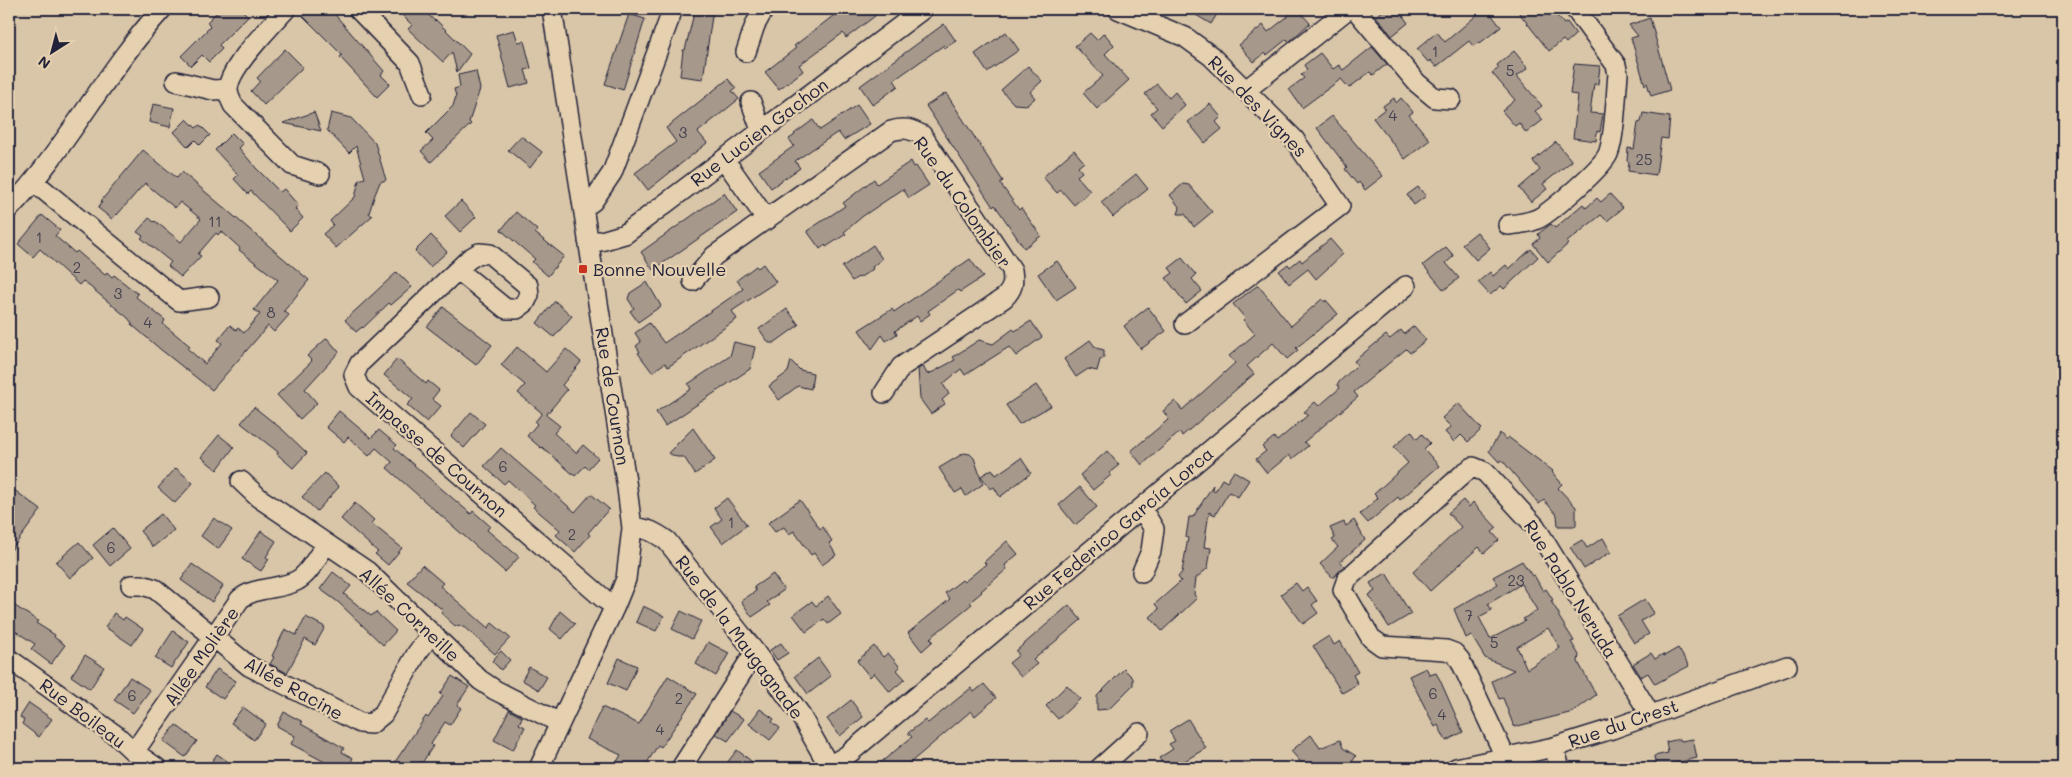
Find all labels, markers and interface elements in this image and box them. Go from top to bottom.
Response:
north arrow [28,28,78,78]
house number: 1 [1432,41,1438,61]
street label: Rue des Vignes [1203,50,1313,162]
text: N [34,52,54,74]
house number: 5 [1506,60,1514,80]
street label: Rue Lucien Gachon [685,72,833,192]
house number: 4 [1389,105,1398,125]
house number: 3 [679,122,688,142]
street label: Rue du Colombier [909,131,1017,273]
house number: 25 [1635,149,1653,169]
house number: 11 [208,211,222,231]
house number: 1 [36,227,42,247]
house number: 2 [73,257,81,277]
place label: Bonne Nouvelle [593,257,726,281]
marker: Bonne Nouvelle [577,263,589,275]
house number: 3 [114,283,123,303]
house number: 8 [266,302,276,322]
house number: 4 [144,312,153,332]
street label: Rue de Cournon [590,325,636,467]
street label: Impasse de Cournon [361,386,513,522]
street label: Rue Federico García Lorca [1018,441,1218,615]
house number: 6 [498,456,508,476]
house number: 1 [728,512,734,532]
street label: Rue Pablo Neruda [1519,515,1623,663]
house number: 2 [568,524,576,544]
house number: 6 [106,537,116,557]
street label: Rue de la Maugagnade [670,550,810,724]
street label: Allée Corneille [355,561,465,667]
house number: 23 [1507,570,1525,590]
street label: Allée Molière [158,602,244,710]
house number: 7 [1465,605,1473,625]
house number: 5 [1490,632,1498,652]
street label: Allée Racine [240,651,348,725]
street label: Rue Boileau [35,673,131,753]
house number: 6 [1428,683,1438,703]
house number: 6 [127,685,137,705]
house number: 2 [675,688,683,708]
street label: Rue du Crest [1565,693,1681,753]
house number: 4 [1438,704,1447,724]
house number: 4 [656,719,665,739]

